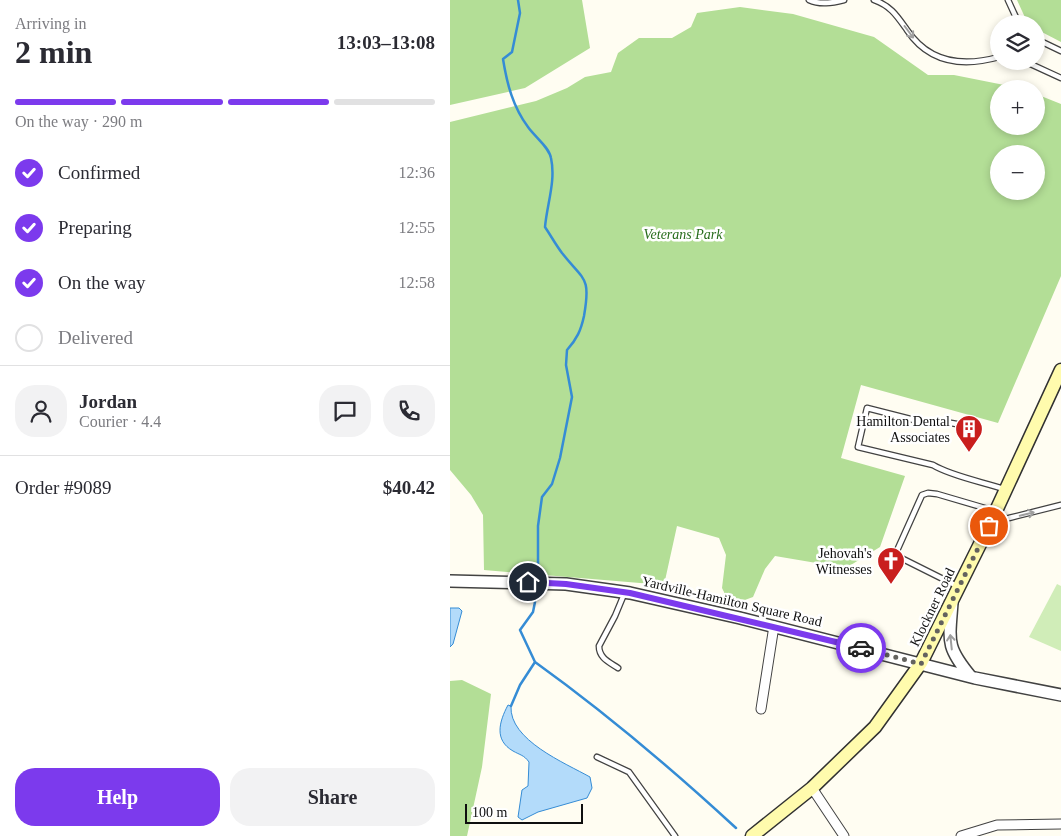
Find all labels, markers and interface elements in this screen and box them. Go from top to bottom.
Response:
text: Arriving in [15,15,87,32]
map controls [990,15,1045,200]
button: layers [990,15,1045,70]
one-way arrow [903,25,914,38]
text: 13:03–13:08 [337,32,435,53]
text: 2 min [15,34,92,70]
button: + [990,80,1045,135]
text: On the way · 290 m [15,113,143,130]
button: − [990,145,1045,200]
icon: check [15,159,43,187]
text: Confirmed [58,162,140,183]
text: 12:36 [399,164,435,181]
icon: check [15,214,43,242]
text: Preparing [58,217,132,238]
text: 12:55 [399,219,435,236]
park label: Veterans Park [644,227,723,242]
icon: check [15,269,43,297]
text: On the way [58,272,146,293]
text: 12:58 [399,274,435,291]
text: Delivered [58,327,133,348]
button: person [15,385,67,437]
button: chat [319,385,371,437]
button: phone [383,385,435,437]
text: Jordan [79,391,137,412]
text: Courier · 4.4 [79,413,161,430]
place label: Hamilton Dental Associates [856,414,950,445]
building icon: Hamilton Dental Associates [954,414,984,453]
text: Order #9089 [15,477,112,498]
text: $40.42 [383,477,435,498]
pin [968,505,1010,547]
one-way arrow [1018,509,1034,518]
icon: bag [975,512,1003,540]
place label: Jehovah's Witnesses [816,546,872,577]
church icon: Jehovah's Witnesses [876,546,906,585]
pin [507,561,549,603]
street label: Klockner Road [907,566,958,649]
icon: home [514,568,542,596]
street label: Yardville-Hamilton Square Road [640,573,823,630]
courier [836,623,886,673]
icon: car [847,634,875,662]
one-way arrow [946,634,955,650]
button: Help [15,768,220,826]
button: Share [230,768,435,826]
scale bar [465,801,582,824]
text: 100 m [472,805,507,820]

